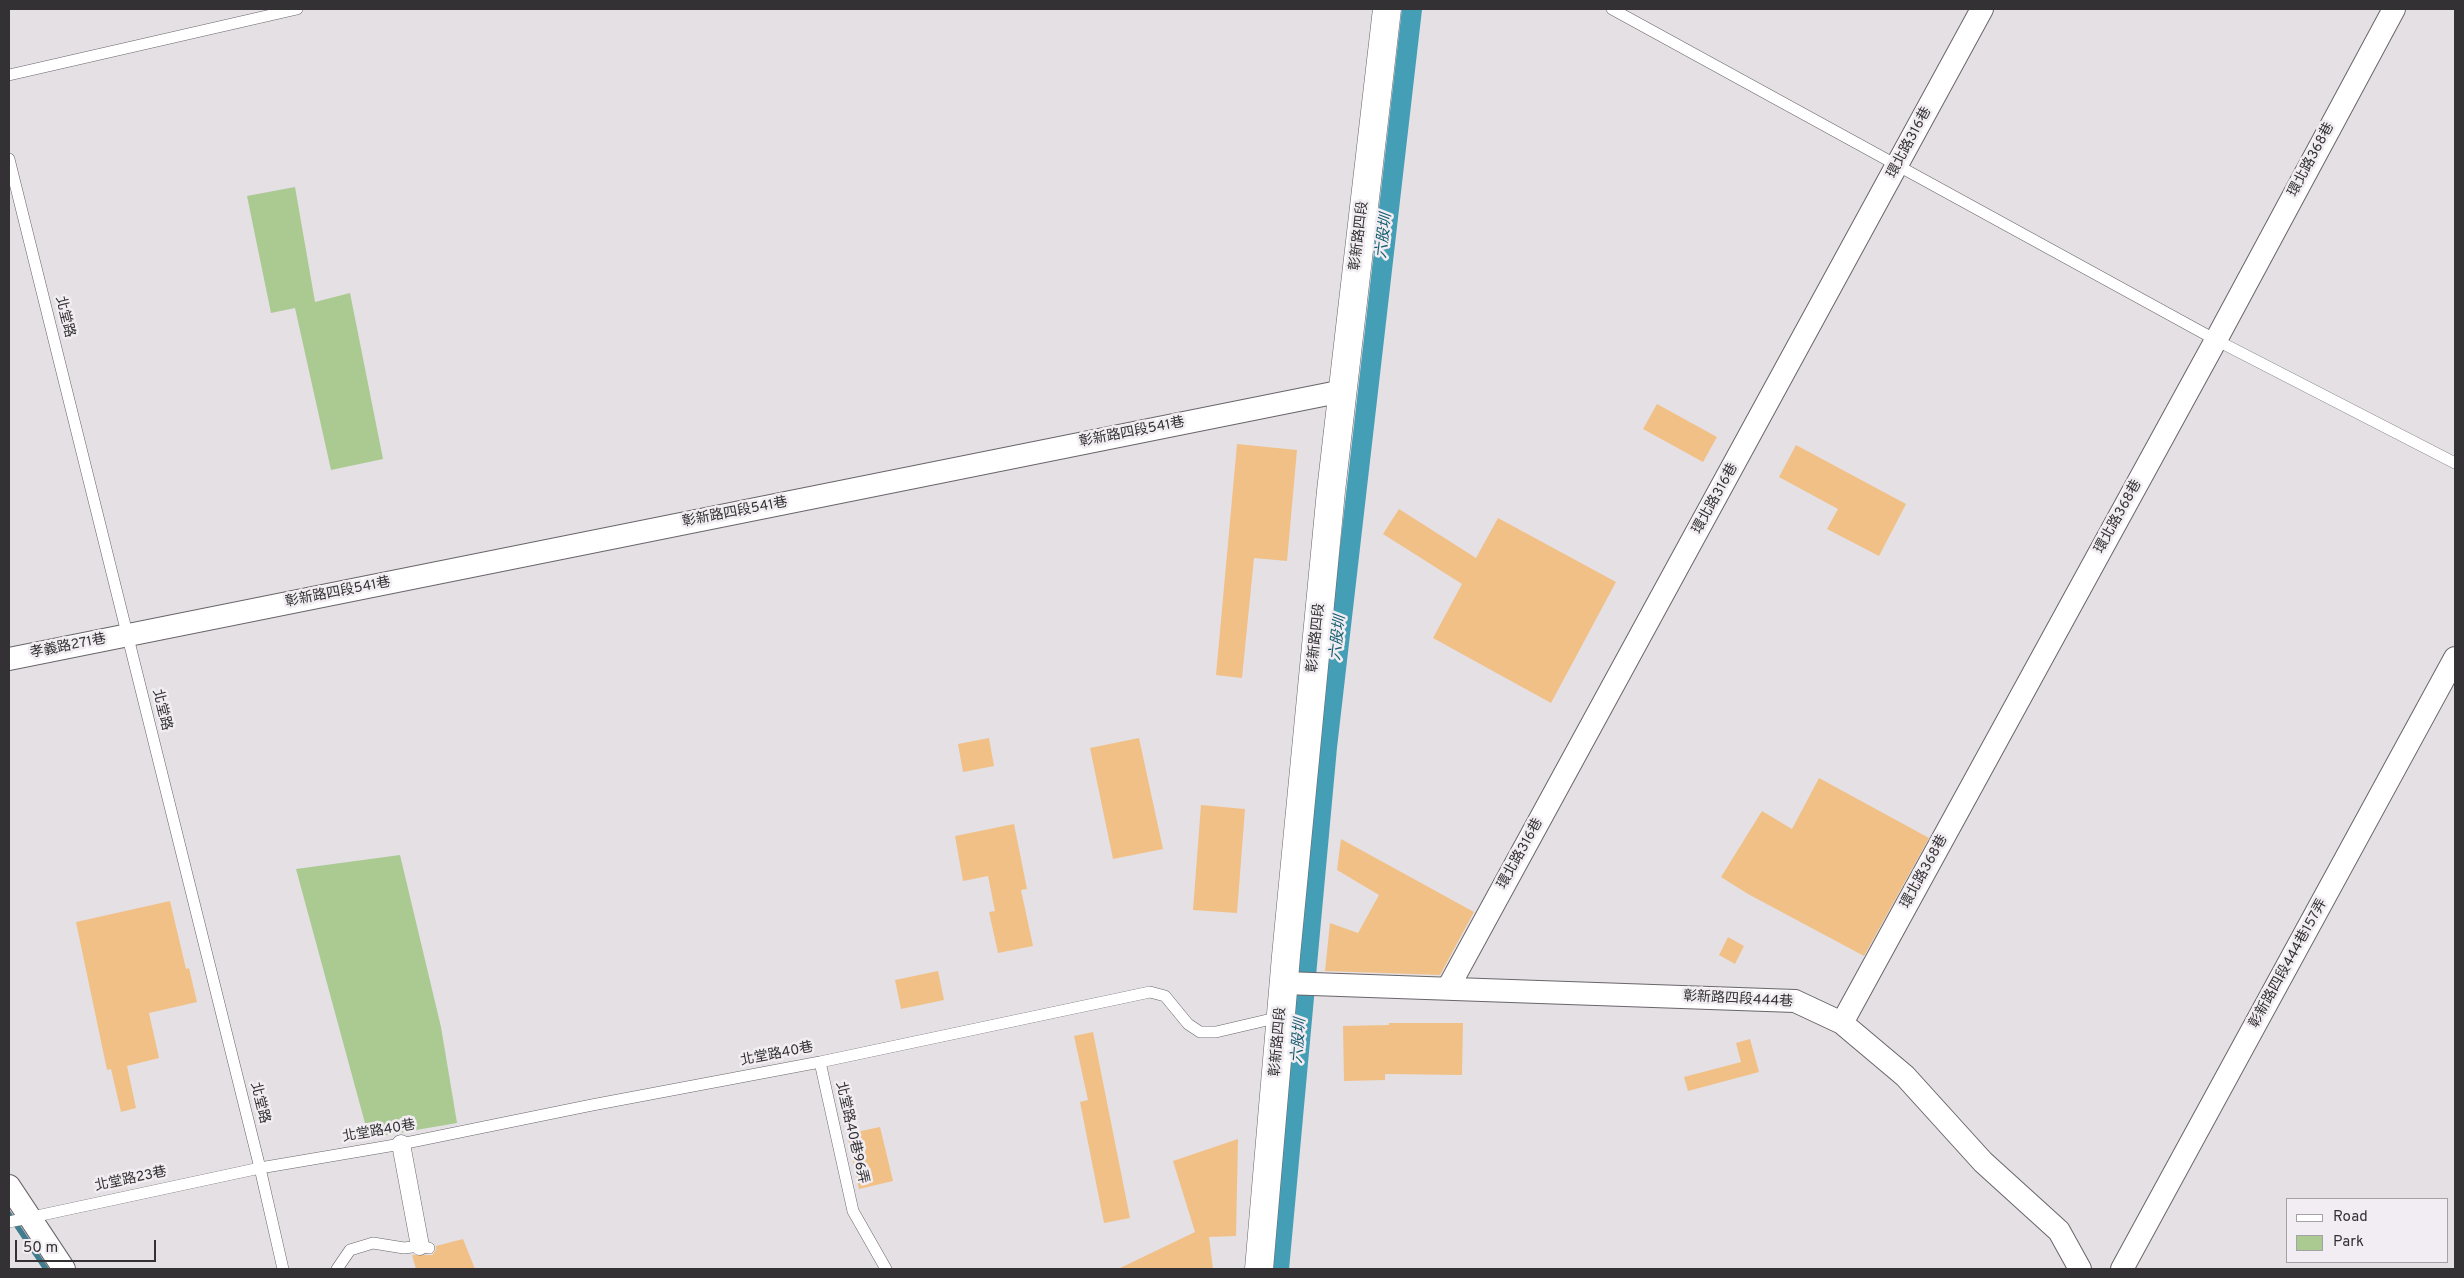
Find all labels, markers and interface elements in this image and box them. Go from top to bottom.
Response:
street label: 環北路316巷 [1884,105,1936,181]
street label: 環北路368巷 [2285,120,2339,200]
street label: 彰新路四段 [1347,200,1373,272]
water label: 六股圳 [1373,213,1397,259]
street label: 北堂路 [51,295,77,339]
street label: 彰新路四段541巷 [1078,415,1186,451]
street label: 環北路316巷 [1690,461,1742,537]
street label: 環北路368巷 [2092,477,2146,557]
street label: 彰新路四段541巷 [681,495,789,531]
street label: 彰新路四段541巷 [284,575,392,611]
street label: 彰新路四段 [1305,602,1329,674]
water label: 六股圳 [1327,615,1351,661]
street label: 孝義路271巷 [29,631,107,663]
street label: 北堂路 [148,688,174,732]
street label: 環北路316巷 [1495,816,1547,892]
street label: 環北路368巷 [1898,832,1952,912]
street label: 彰新路四段444巷157弄 [2246,896,2332,1032]
street label: 彰新路四段444巷 [1683,989,1793,1011]
street label: 彰新路四段 [1268,1006,1290,1078]
water label: 六股圳 [1289,1018,1311,1064]
street label: 北堂路40巷 [739,1040,815,1070]
street label: 北堂路40巷96弄 [831,1080,871,1186]
street label: 北堂路 [246,1081,272,1125]
street label: 北堂路40巷 [341,1117,417,1147]
street label: 北堂路23巷 [94,1164,168,1196]
legend [2286,1198,2449,1263]
text: Road [2333,1208,2368,1227]
scale bar [18,1230,159,1262]
text: Park [2333,1233,2364,1252]
text: 50 m [23,1239,58,1258]

